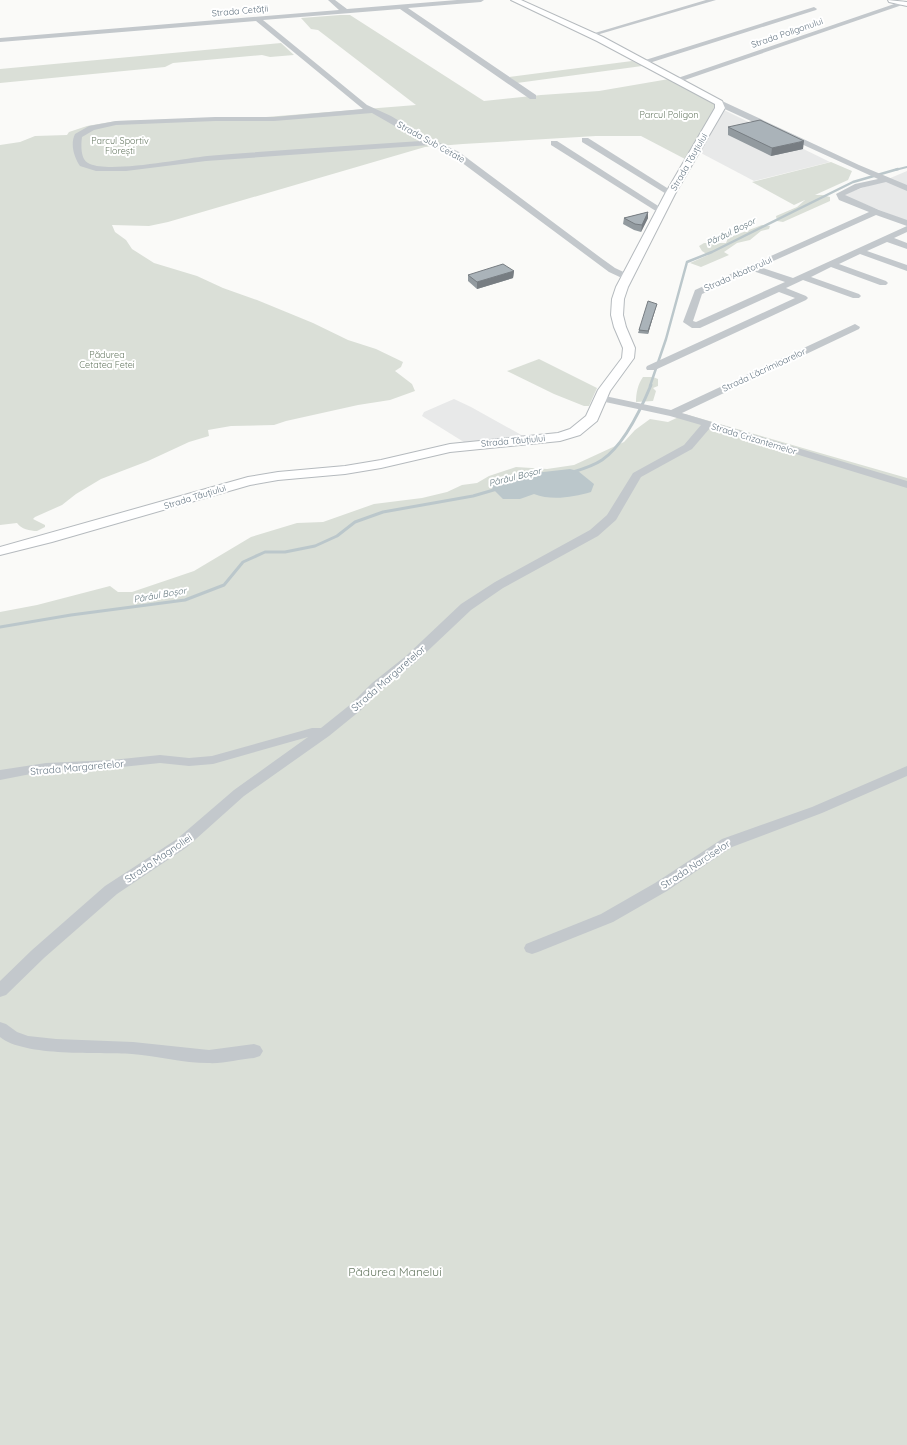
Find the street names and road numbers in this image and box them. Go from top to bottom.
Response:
street label: Strada Cetății [211,3,269,18]
street label: Strada Poligonului [749,15,824,50]
street label: Strada Sub Cetate [395,118,467,165]
street label: Strada Tăuțiului [668,131,709,192]
street label: Strada Abatorului [702,254,773,293]
street label: Strada Lăcrimioarelor [720,345,808,394]
street label: Strada Crizantemelor [710,420,799,457]
street label: Strada Tăuțiului [480,432,546,449]
street label: Strada Tăuțiului [162,482,227,511]
street label: Strada Margaretelor [348,642,428,714]
street label: Strada Margaretelor [30,757,125,778]
street label: Strada Magnoliei [122,831,194,886]
street label: Strada Narciselor [658,837,733,892]

